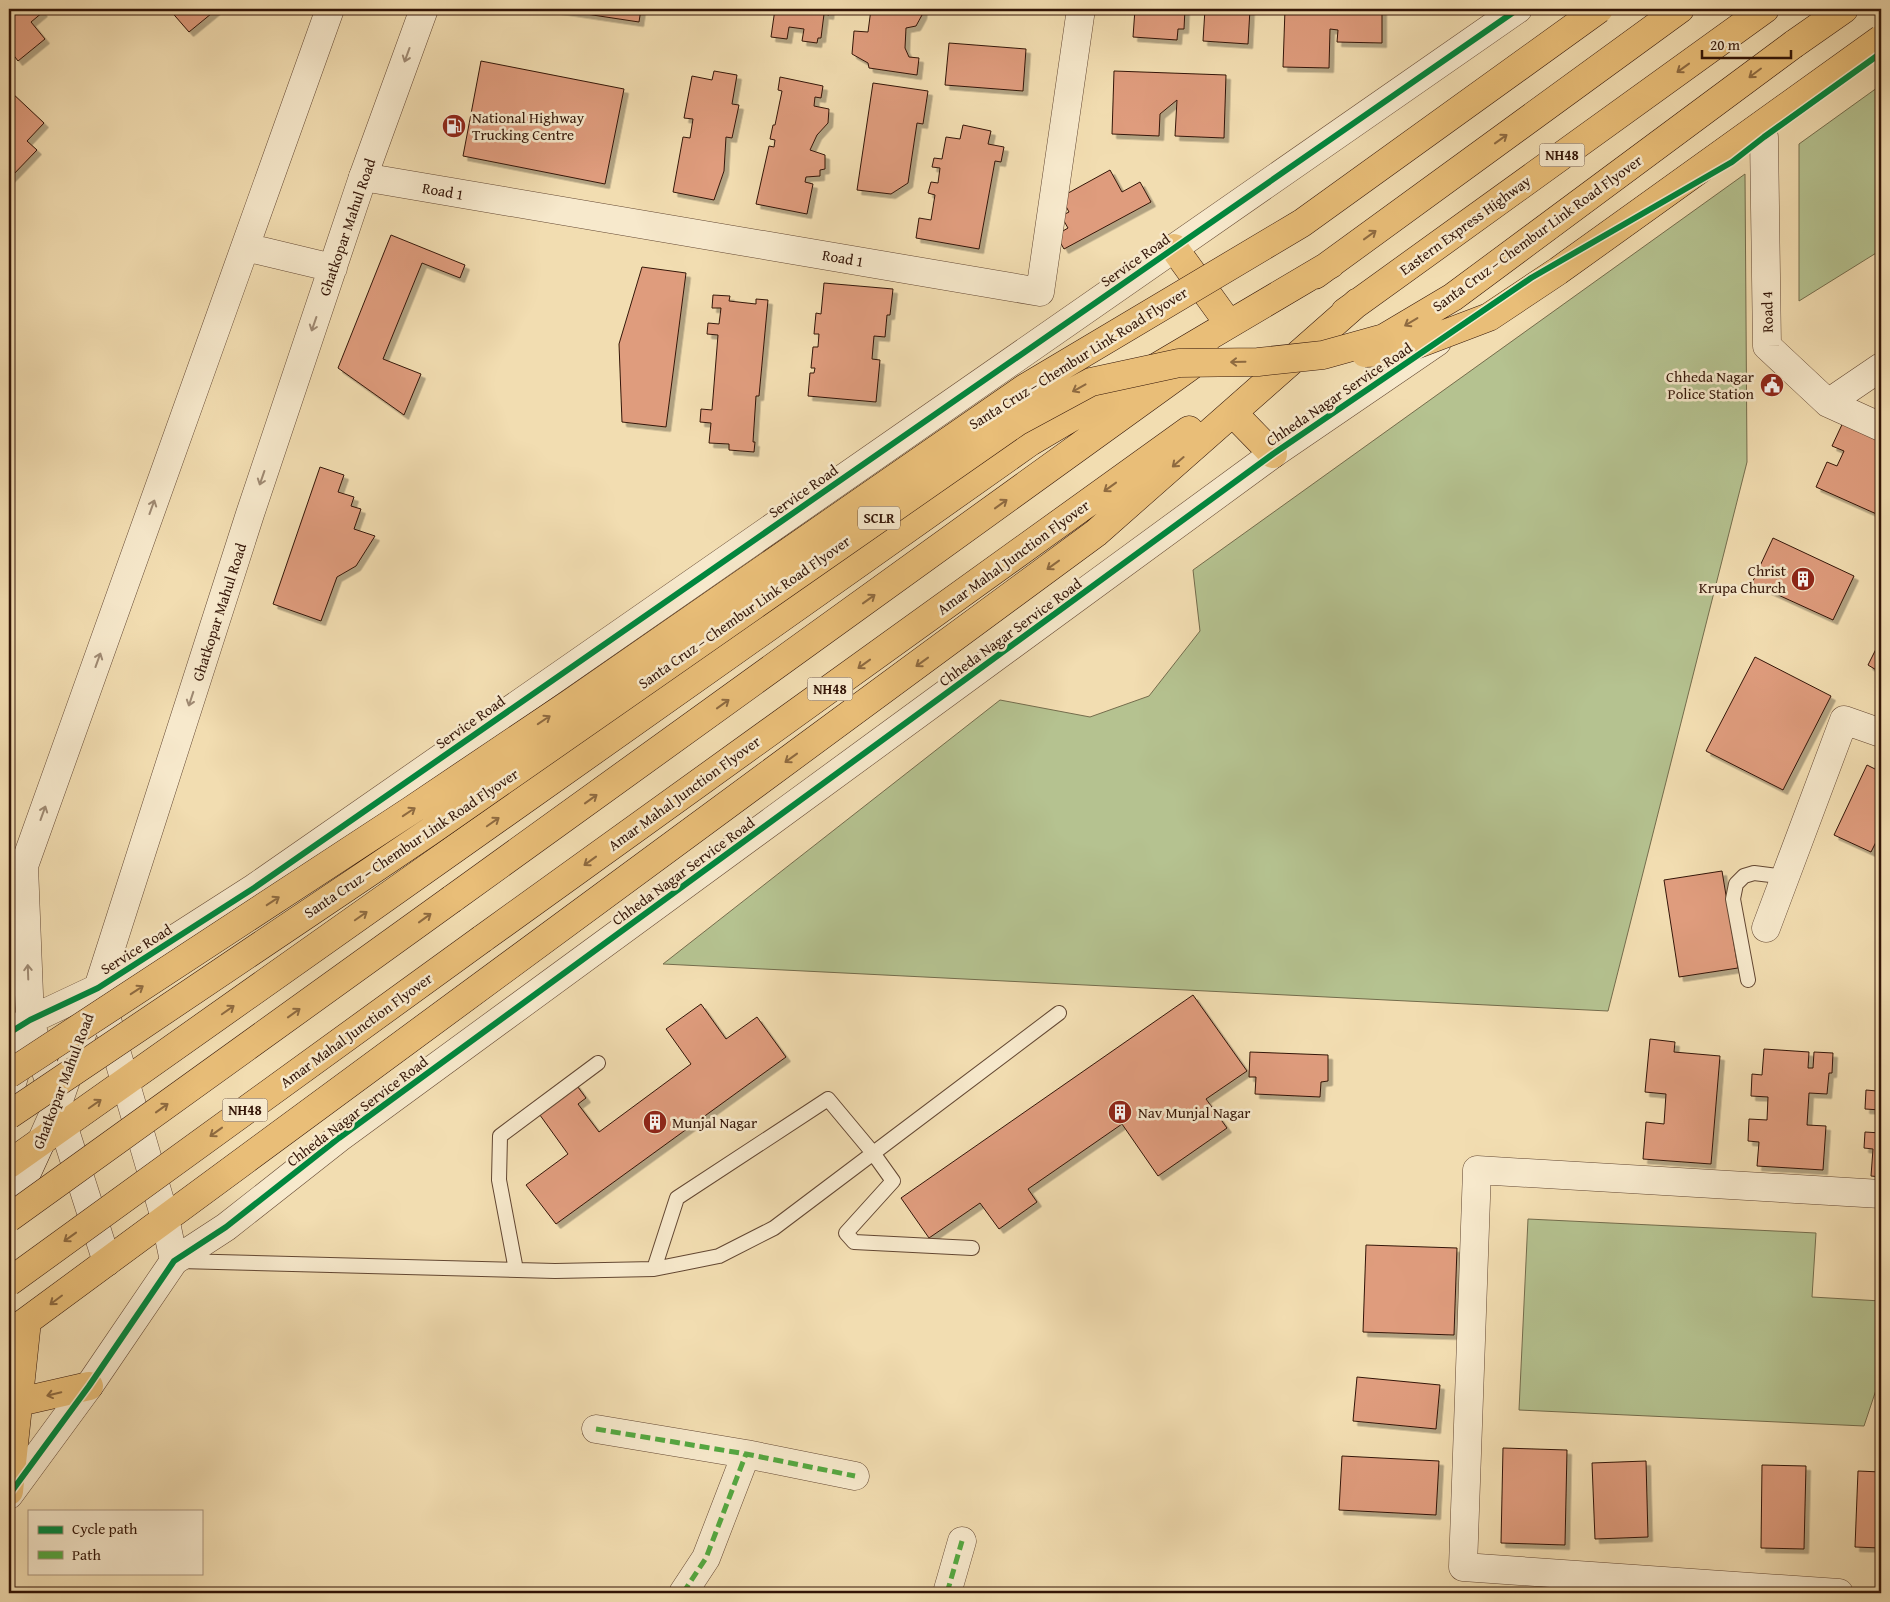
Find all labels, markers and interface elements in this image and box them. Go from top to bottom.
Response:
scale bar [1702,28,1791,60]
text: 20 m [1710,34,1741,55]
one-way arrow [402,46,411,62]
one-way arrow [1676,63,1690,73]
one-way arrow [1749,68,1762,79]
place label: National Highway Trucking Centre [472,107,585,145]
fuel station icon: National Highway Trucking Centre [441,113,467,139]
one-way arrow [1494,134,1508,144]
road number: NH48 [1540,144,1584,166]
street label: Santa Cruz – Chembur Link Road Flyover [1428,150,1646,316]
street label: Ghatkopar Mahul Road [314,155,380,299]
street label: Eastern Express Highway [1395,170,1535,280]
street label: Road 1 [421,177,465,205]
street label: Service Road [1096,228,1174,292]
one-way arrow [1363,230,1377,240]
street label: Road 1 [821,244,865,272]
street label: Santa Cruz – Chembur Link Road Flyover [965,282,1191,434]
street label: Road 4 [1756,291,1778,333]
one-way arrow [309,316,318,331]
one-way arrow [1404,318,1418,328]
street label: Chheda Nagar Service Road [1262,337,1416,451]
one-way arrow [1230,357,1246,367]
place label: Chheda Nagar Police Station [1666,366,1755,404]
public building icon: Chheda Nagar Police Station [1759,372,1785,398]
one-way arrow [1072,384,1087,394]
one-way arrow [1171,456,1184,467]
street label: Service Road [764,459,842,523]
one-way arrow [257,470,266,485]
one-way arrow [1104,482,1117,493]
street label: Amar Mahal Junction Flyover [933,495,1093,619]
one-way arrow [148,499,157,515]
one-way arrow [994,499,1008,509]
road number: SCLR [858,506,900,530]
street label: Santa Cruz – Chembur Link Road Flyover [634,530,854,694]
street label: Ghatkopar Mahul Road [187,540,251,684]
one-way arrow [1046,560,1060,570]
place label: Christ Krupa Church [1699,560,1787,598]
building icon: Christ Krupa Church [1790,566,1816,592]
street label: Chheda Nagar Service Road [934,573,1086,691]
one-way arrow [862,594,876,604]
one-way arrow [93,652,103,668]
one-way arrow [916,656,929,667]
one-way arrow [857,659,871,669]
road number: NH48 [808,678,852,701]
street label: Service Road [431,690,509,754]
one-way arrow [185,691,195,707]
one-way arrow [716,699,730,709]
one-way arrow [537,715,551,726]
street label: Amar Mahal Junction Flyover [604,731,764,855]
one-way arrow [784,753,798,763]
street label: Santa Cruz – Chembur Link Road Flyover [300,763,522,923]
one-way arrow [584,794,598,804]
one-way arrow [39,805,48,821]
one-way arrow [402,807,416,817]
street label: Chheda Nagar Service Road [607,812,759,930]
one-way arrow [486,817,500,827]
one-way arrow [583,856,597,866]
one-way arrow [266,896,280,906]
one-way arrow [353,911,367,921]
one-way arrow [418,913,432,923]
street label: Service Road [96,919,176,979]
one-way arrow [23,964,32,980]
street label: Amar Mahal Junction Flyover [276,968,436,1092]
one-way arrow [130,985,144,995]
one-way arrow [221,1005,235,1015]
one-way arrow [287,1008,301,1018]
street label: Ghatkopar Mahul Road [27,1010,99,1152]
street label: Chheda Nagar Service Road [282,1051,432,1171]
road number: NH48 [222,1098,268,1122]
one-way arrow [88,1099,102,1109]
building icon: Nav Munjal Nagar [1107,1099,1133,1125]
place label: Nav Munjal Nagar [1138,1102,1251,1123]
one-way arrow [155,1103,169,1113]
building icon: Munjal Nagar [642,1109,668,1135]
place label: Munjal Nagar [672,1112,757,1133]
one-way arrow [210,1126,223,1137]
one-way arrow [63,1232,77,1242]
one-way arrow [49,1295,63,1305]
one-way arrow [47,1390,63,1399]
legend [28,1510,202,1574]
text: Cycle path [72,1518,138,1539]
text: Path [72,1544,101,1565]

